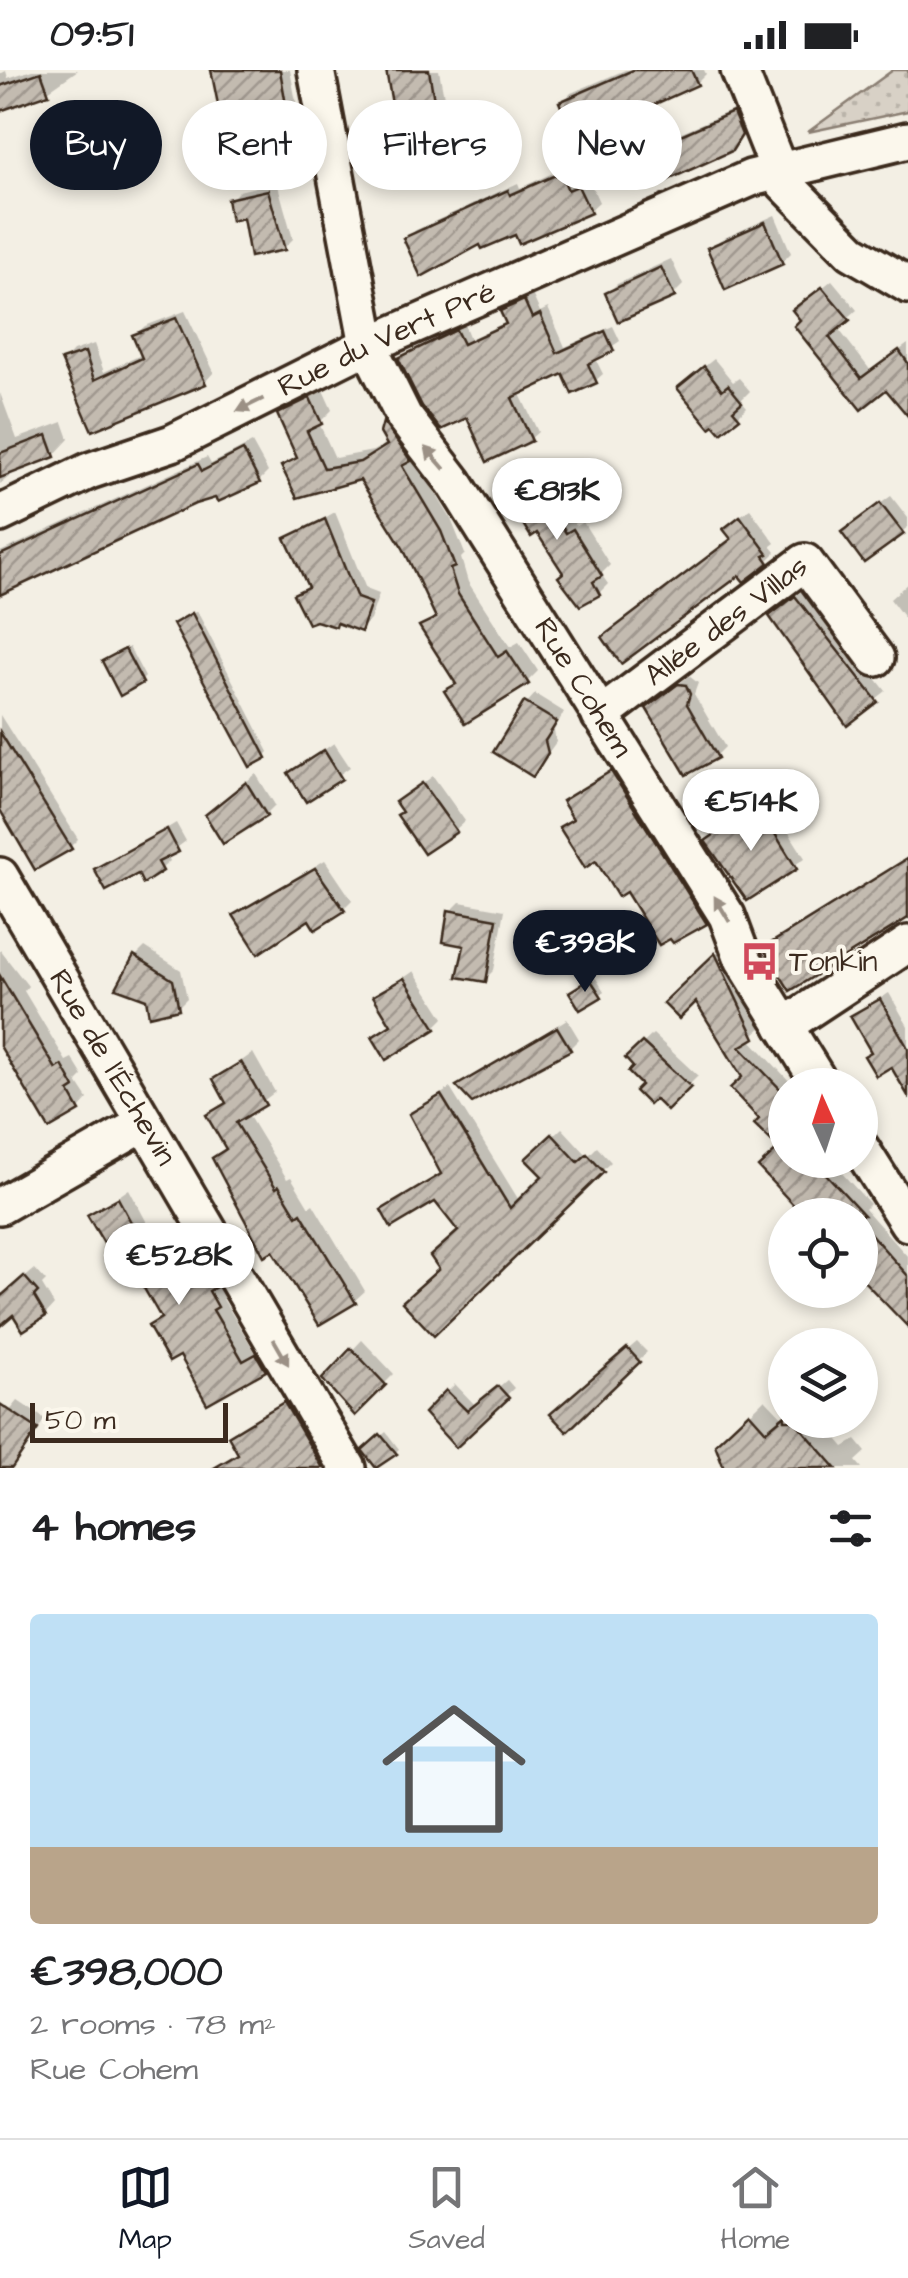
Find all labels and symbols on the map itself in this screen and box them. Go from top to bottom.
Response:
street label: Rue du Vert Pré [271,271,502,408]
one-way arrow [235,397,264,414]
one-way arrow [424,446,446,471]
pin: €813K [487,458,627,543]
street label: Allée des Villas [636,546,817,696]
street label: Rue Cohem [523,610,643,766]
pin: €514K [681,769,821,854]
one-way arrow [714,895,731,923]
pin: €398K [515,910,655,995]
bus stop icon: Tonkin [738,941,780,983]
place label: Tonkin [789,941,878,983]
street label: Rue de l'Échevin [38,961,187,1173]
north arrow [768,1068,878,1178]
pin: €528K [109,1223,249,1308]
one-way arrow [271,1338,289,1366]
scale bar [30,1398,228,1442]

